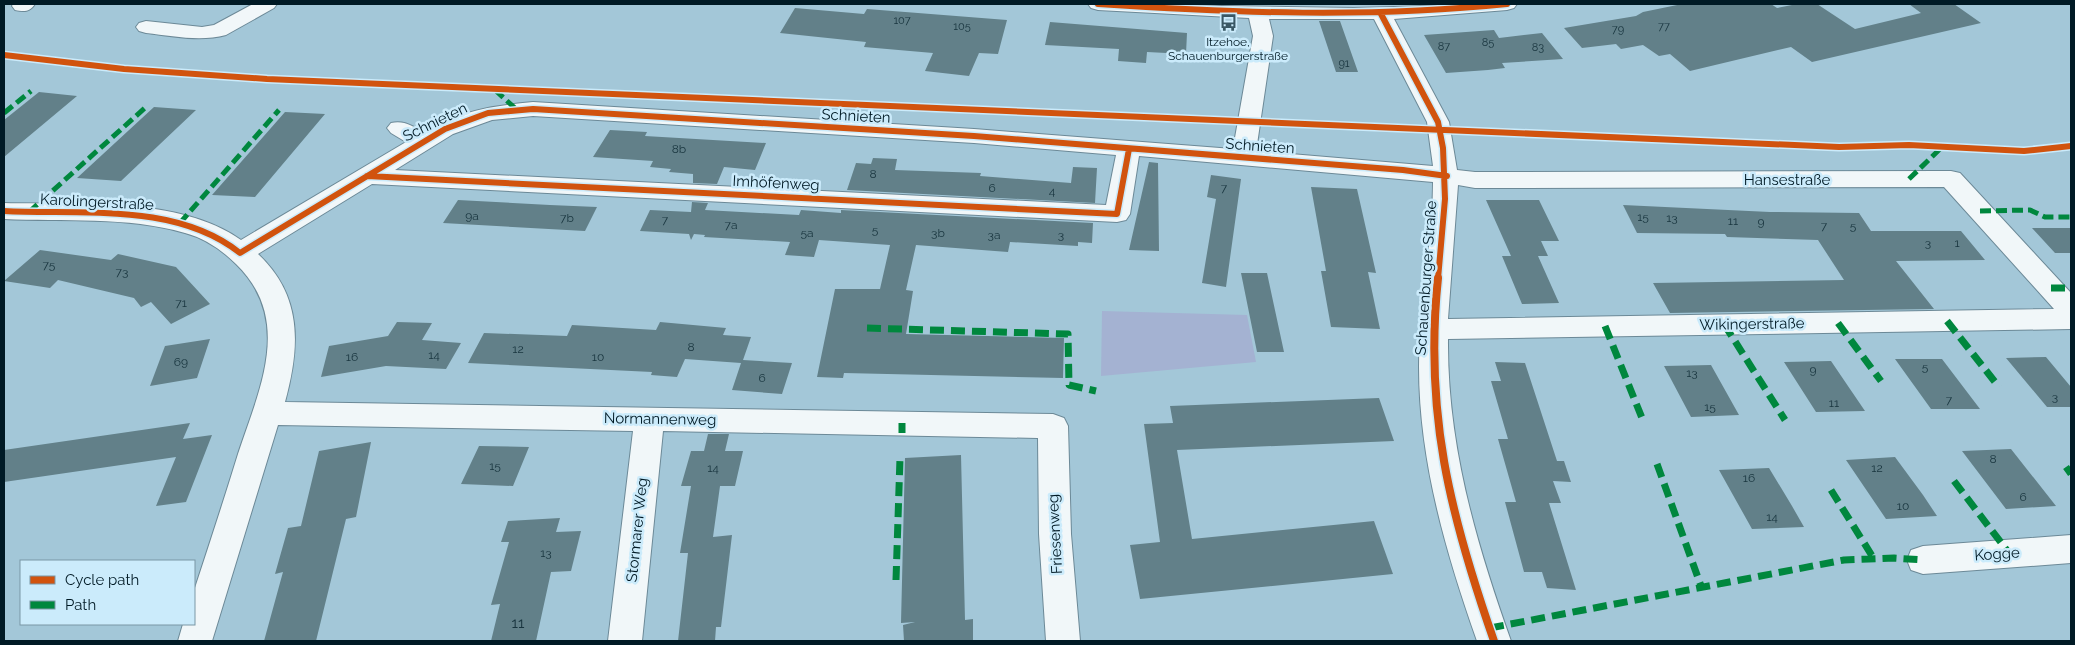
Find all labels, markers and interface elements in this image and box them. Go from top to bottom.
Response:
bus stop icon: Itzehoe, Schauenburgerstraße [1218,13,1238,33]
house number: 107 [893,14,911,27]
house number: 105 [953,20,971,33]
house number: 77 [1658,20,1670,33]
house number: 79 [1612,23,1624,36]
place label: Itzehoe, Schauenburgerstraße [1168,35,1288,63]
house number: 85 [1482,36,1494,49]
house number: 87 [1438,40,1450,53]
house number: 83 [1532,41,1544,54]
house number: 91 [1338,57,1350,70]
street label: Schnieten [400,99,470,145]
street label: Schnieten [821,105,891,127]
street label: Schnieten [1225,135,1295,157]
house number: 8b [672,142,686,156]
house number: 8 [869,167,877,181]
street label: Hansestraße [1744,171,1831,189]
street label: Imhöfenweg [732,172,820,194]
house number: 6 [988,181,996,195]
house number: 7 [1221,181,1228,195]
house number: 4 [1049,184,1056,198]
street label: Karolingerstraße [40,190,155,214]
street label: Schauenburger Straße [1412,200,1440,356]
house number: 9a [465,209,479,223]
house number: 15 [1637,210,1649,224]
house number: 7b [560,211,574,225]
house number: 13 [1666,211,1678,225]
house number: 7 [662,213,669,227]
house number: 11 [1728,214,1738,228]
house number: 9 [1757,215,1765,229]
house number: 7a [725,218,737,232]
house number: 7 [1821,219,1828,233]
house number: 5 [1850,219,1857,233]
house number: 5 [872,223,879,237]
house number: 5a [800,226,814,240]
house number: 3b [931,226,945,240]
house number: 3a [988,228,1000,242]
house number: 3 [1058,228,1064,242]
house number: 3 [1925,236,1931,250]
house number: 1 [1954,236,1960,250]
house number: 75 [43,258,56,272]
house number: 73 [116,265,128,279]
house number: 71 [175,296,187,310]
street label: Wikingerstraße [1699,314,1805,334]
house number: 8 [687,340,695,354]
house number: 12 [512,342,524,356]
house number: 14 [428,348,440,362]
house number: 16 [346,350,358,364]
house number: 10 [592,350,604,364]
house number: 69 [174,355,188,369]
house number: 5 [1922,360,1929,374]
house number: 9 [1809,363,1817,377]
house number: 13 [1686,366,1698,380]
house number: 6 [758,371,766,385]
house number: 3 [2052,390,2058,404]
house number: 7 [1946,393,1953,407]
house number: 11 [1829,396,1839,410]
house number: 15 [1704,400,1716,414]
street label: Normannenweg [604,409,716,429]
house number: 8 [1989,452,1997,466]
house number: 15 [489,459,501,473]
house number: 14 [707,461,719,475]
house number: 12 [1871,461,1883,475]
house number: 16 [1743,471,1755,485]
street label: Stormarer Weg [623,477,651,583]
house number: 6 [2019,490,2027,504]
street label: Friesenweg [1044,493,1066,575]
house number: 10 [1897,499,1909,513]
house number: 14 [1766,510,1778,524]
street label: Kogge [1974,543,2020,565]
house number: 13 [540,546,552,560]
legend [20,560,195,625]
text: Cycle path [65,571,139,589]
text: Path [65,596,96,614]
house number: 11 [512,614,525,632]

